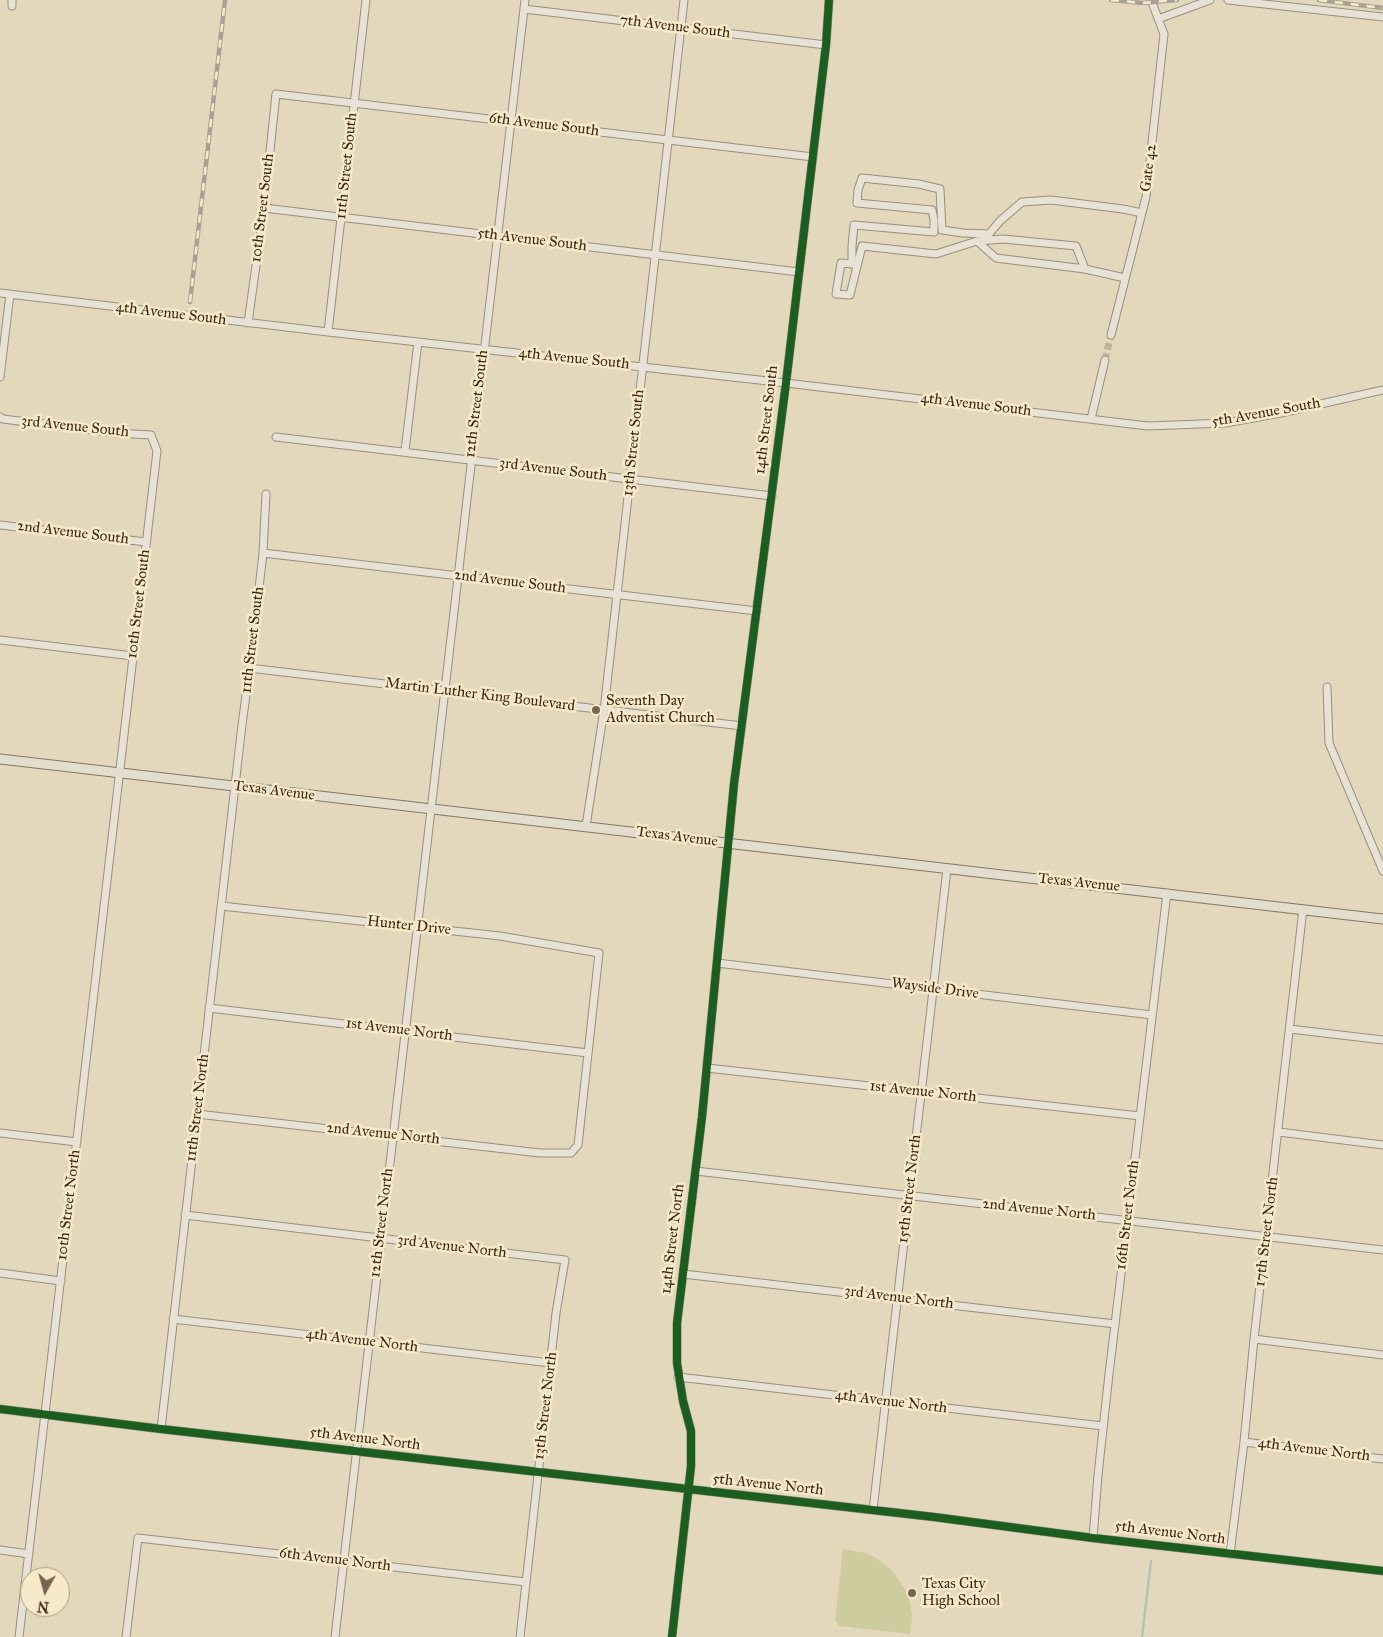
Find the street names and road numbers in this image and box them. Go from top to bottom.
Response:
street label: 7th Avenue South [619,11,731,43]
street label: 6th Avenue South [488,109,600,141]
street label: 11th Street South [332,112,362,220]
street label: Gate 42 [1137,143,1161,193]
street label: 10th Street South [247,152,279,264]
street label: 5th Avenue South [476,224,588,256]
street label: 4th Avenue South [115,298,227,330]
street label: 4th Avenue South [518,344,630,374]
street label: 12th Street South [461,349,493,459]
street label: 14th Street South [751,365,783,475]
street label: 13th Street South [619,389,649,497]
street label: 4th Avenue South [920,389,1032,421]
street label: 5th Avenue South [1210,395,1322,431]
street label: 3rd Avenue South [20,412,130,442]
street label: 3rd Avenue South [498,454,608,486]
street label: 2nd Avenue South [16,517,130,549]
street label: 10th Street South [123,548,155,660]
street label: 2nd Avenue South [453,566,567,598]
street label: 11th Street South [238,586,268,694]
street label: Martin Luther King Boulevard [384,674,576,716]
street label: Texas Avenue [232,777,316,805]
street label: Texas Avenue [635,823,719,851]
street label: Texas Avenue [1037,870,1121,896]
street label: Hunter Drive [366,913,452,939]
street label: Wayside Drive [890,975,980,1003]
street label: 1st Avenue North [345,1015,453,1045]
street label: 11th Street North [182,1053,214,1163]
street label: 1st Avenue North [869,1077,977,1107]
street label: 2nd Avenue North [325,1119,441,1149]
street label: 15th Street North [894,1134,926,1244]
street label: 10th Street North [53,1149,85,1261]
street label: 16th Street North [1112,1159,1144,1271]
street label: 12th Street North [366,1167,398,1279]
street label: 17th Street North [1251,1176,1283,1288]
street label: 14th Street North [657,1183,689,1295]
street label: 2nd Avenue North [981,1195,1097,1225]
street label: 3rd Avenue North [396,1231,508,1263]
street label: 3rd Avenue North [843,1282,955,1314]
street label: 4th Avenue North [305,1325,419,1357]
street label: 13th Street North [530,1351,562,1461]
street label: 4th Avenue North [834,1386,948,1418]
street label: 5th Avenue North [309,1423,421,1455]
street label: 4th Avenue North [1257,1434,1371,1466]
street label: 5th Avenue North [712,1470,824,1500]
street label: 5th Avenue North [1114,1517,1226,1549]
street label: 6th Avenue North [278,1544,392,1576]

